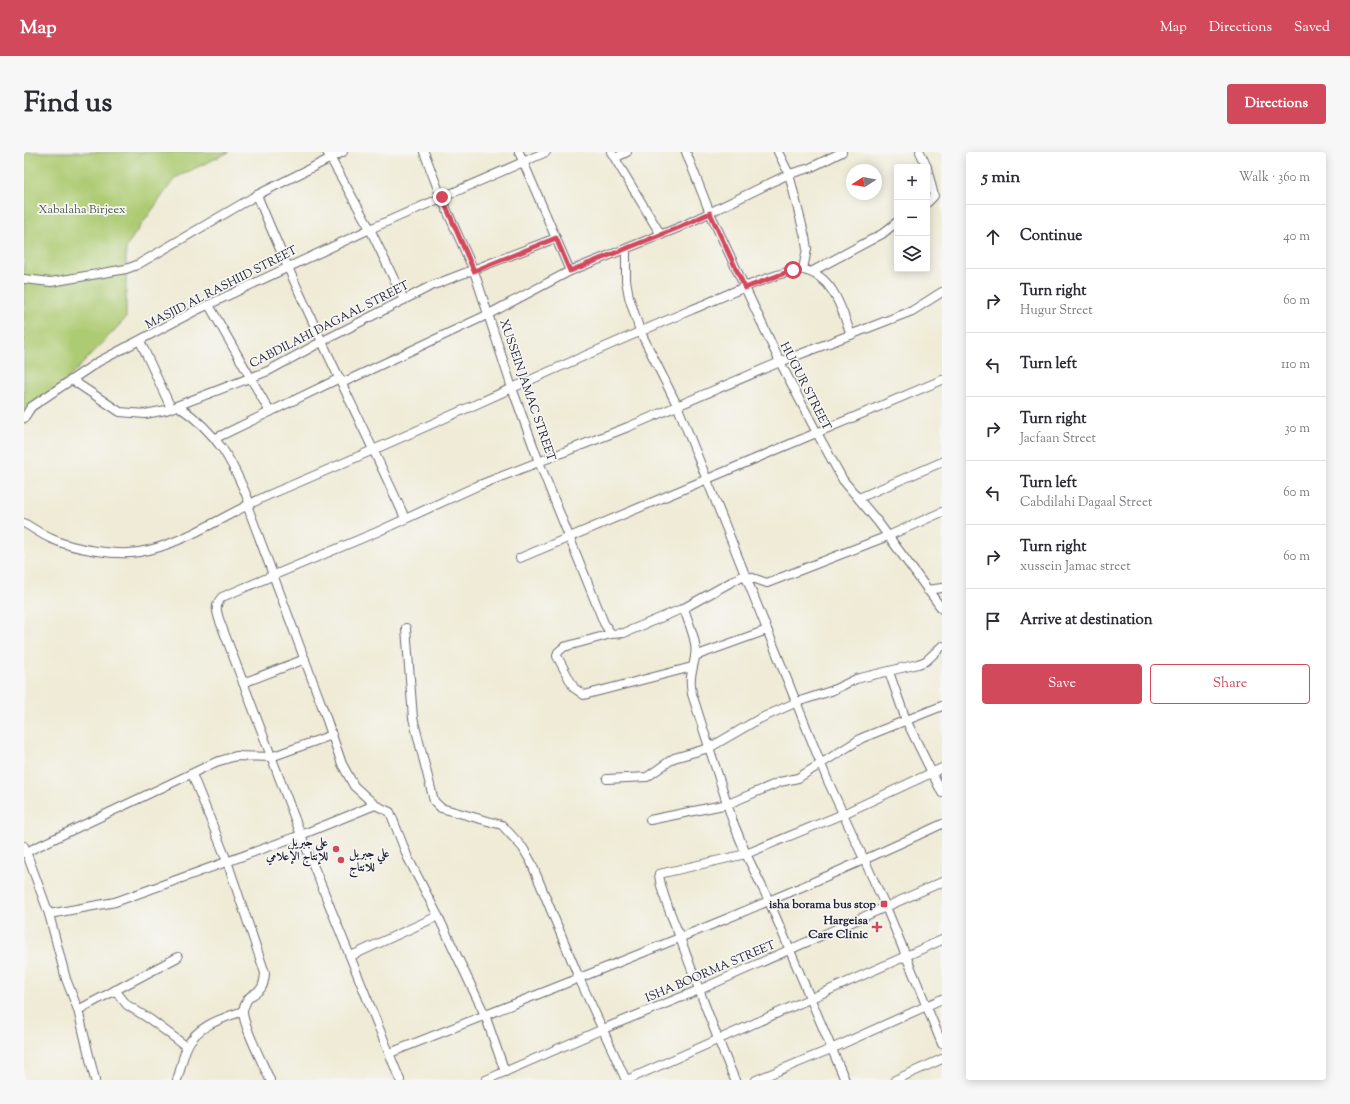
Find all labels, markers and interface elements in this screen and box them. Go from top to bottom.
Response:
text: Map [20,15,57,42]
text: Map [1160,18,1187,38]
text: Directions [1209,18,1272,38]
text: Saved [1294,18,1330,38]
text: Find us [24,84,112,124]
button: Directions [1227,84,1326,124]
north arrow [846,164,882,200]
map controls [894,164,930,272]
button: + [894,164,930,200]
text: 5 min [982,166,1020,190]
text: Walk · 360 m [1239,169,1310,187]
route end [433,188,451,206]
button: − [894,200,930,236]
park label: Xabalaha Birjeex [39,201,126,219]
icon: ahead [982,226,1004,248]
text: Continue [1020,226,1082,247]
text: 40 m [1283,228,1310,246]
button: layers [894,236,930,272]
street label: MASJID AL RASHIID STREET [142,241,301,334]
route start [784,261,802,279]
street label: CABDILAHI DAGAAL STREET [246,276,413,373]
text: Turn right [1020,281,1086,302]
icon: right [982,290,1004,312]
text: 60 m [1283,292,1310,310]
text: Hugur Street [1020,302,1093,320]
street label: XUSSEIN JAMAC STREET [494,317,560,464]
street label: HUGUR STREET [775,339,835,434]
icon: left [982,354,1004,376]
text: Turn left [1020,354,1077,375]
text: 110 m [1281,356,1310,374]
text: Turn right [1020,409,1086,430]
icon: right [982,418,1004,440]
text: 30 m [1284,420,1310,438]
text: Jacfaan Street [1020,430,1096,448]
text: Turn left [1020,473,1077,494]
icon: left [982,482,1004,504]
text: 60 m [1283,484,1310,502]
text: Cabdilahi Dagaal Street [1020,494,1152,512]
text: Turn right [1020,537,1086,558]
icon: right [982,546,1004,568]
text: 60 m [1283,548,1310,566]
text: xussein Jamac street [1020,558,1131,576]
icon: arrive [982,610,1004,632]
text: Arrive at destination [1020,610,1153,631]
button: Save [982,664,1142,704]
button: Share [1150,664,1310,704]
place label: علي جبريل للإنتاج الإعلامي [265,834,328,867]
marker: علي جبريل للإنتاج الإعلامي [331,844,341,854]
place label: علي جبريل للانتاج [349,845,390,878]
marker: علي جبريل للانتاج [336,855,346,865]
place label: isha borama bus stop [769,896,876,914]
marker: isha borama bus stop [879,899,889,909]
place label: Hargeisa Care Clinic [808,912,869,944]
marker: Hargeisa Care Clinic [871,921,883,933]
street label: ISHA BOORMA STREET [642,936,779,1008]

